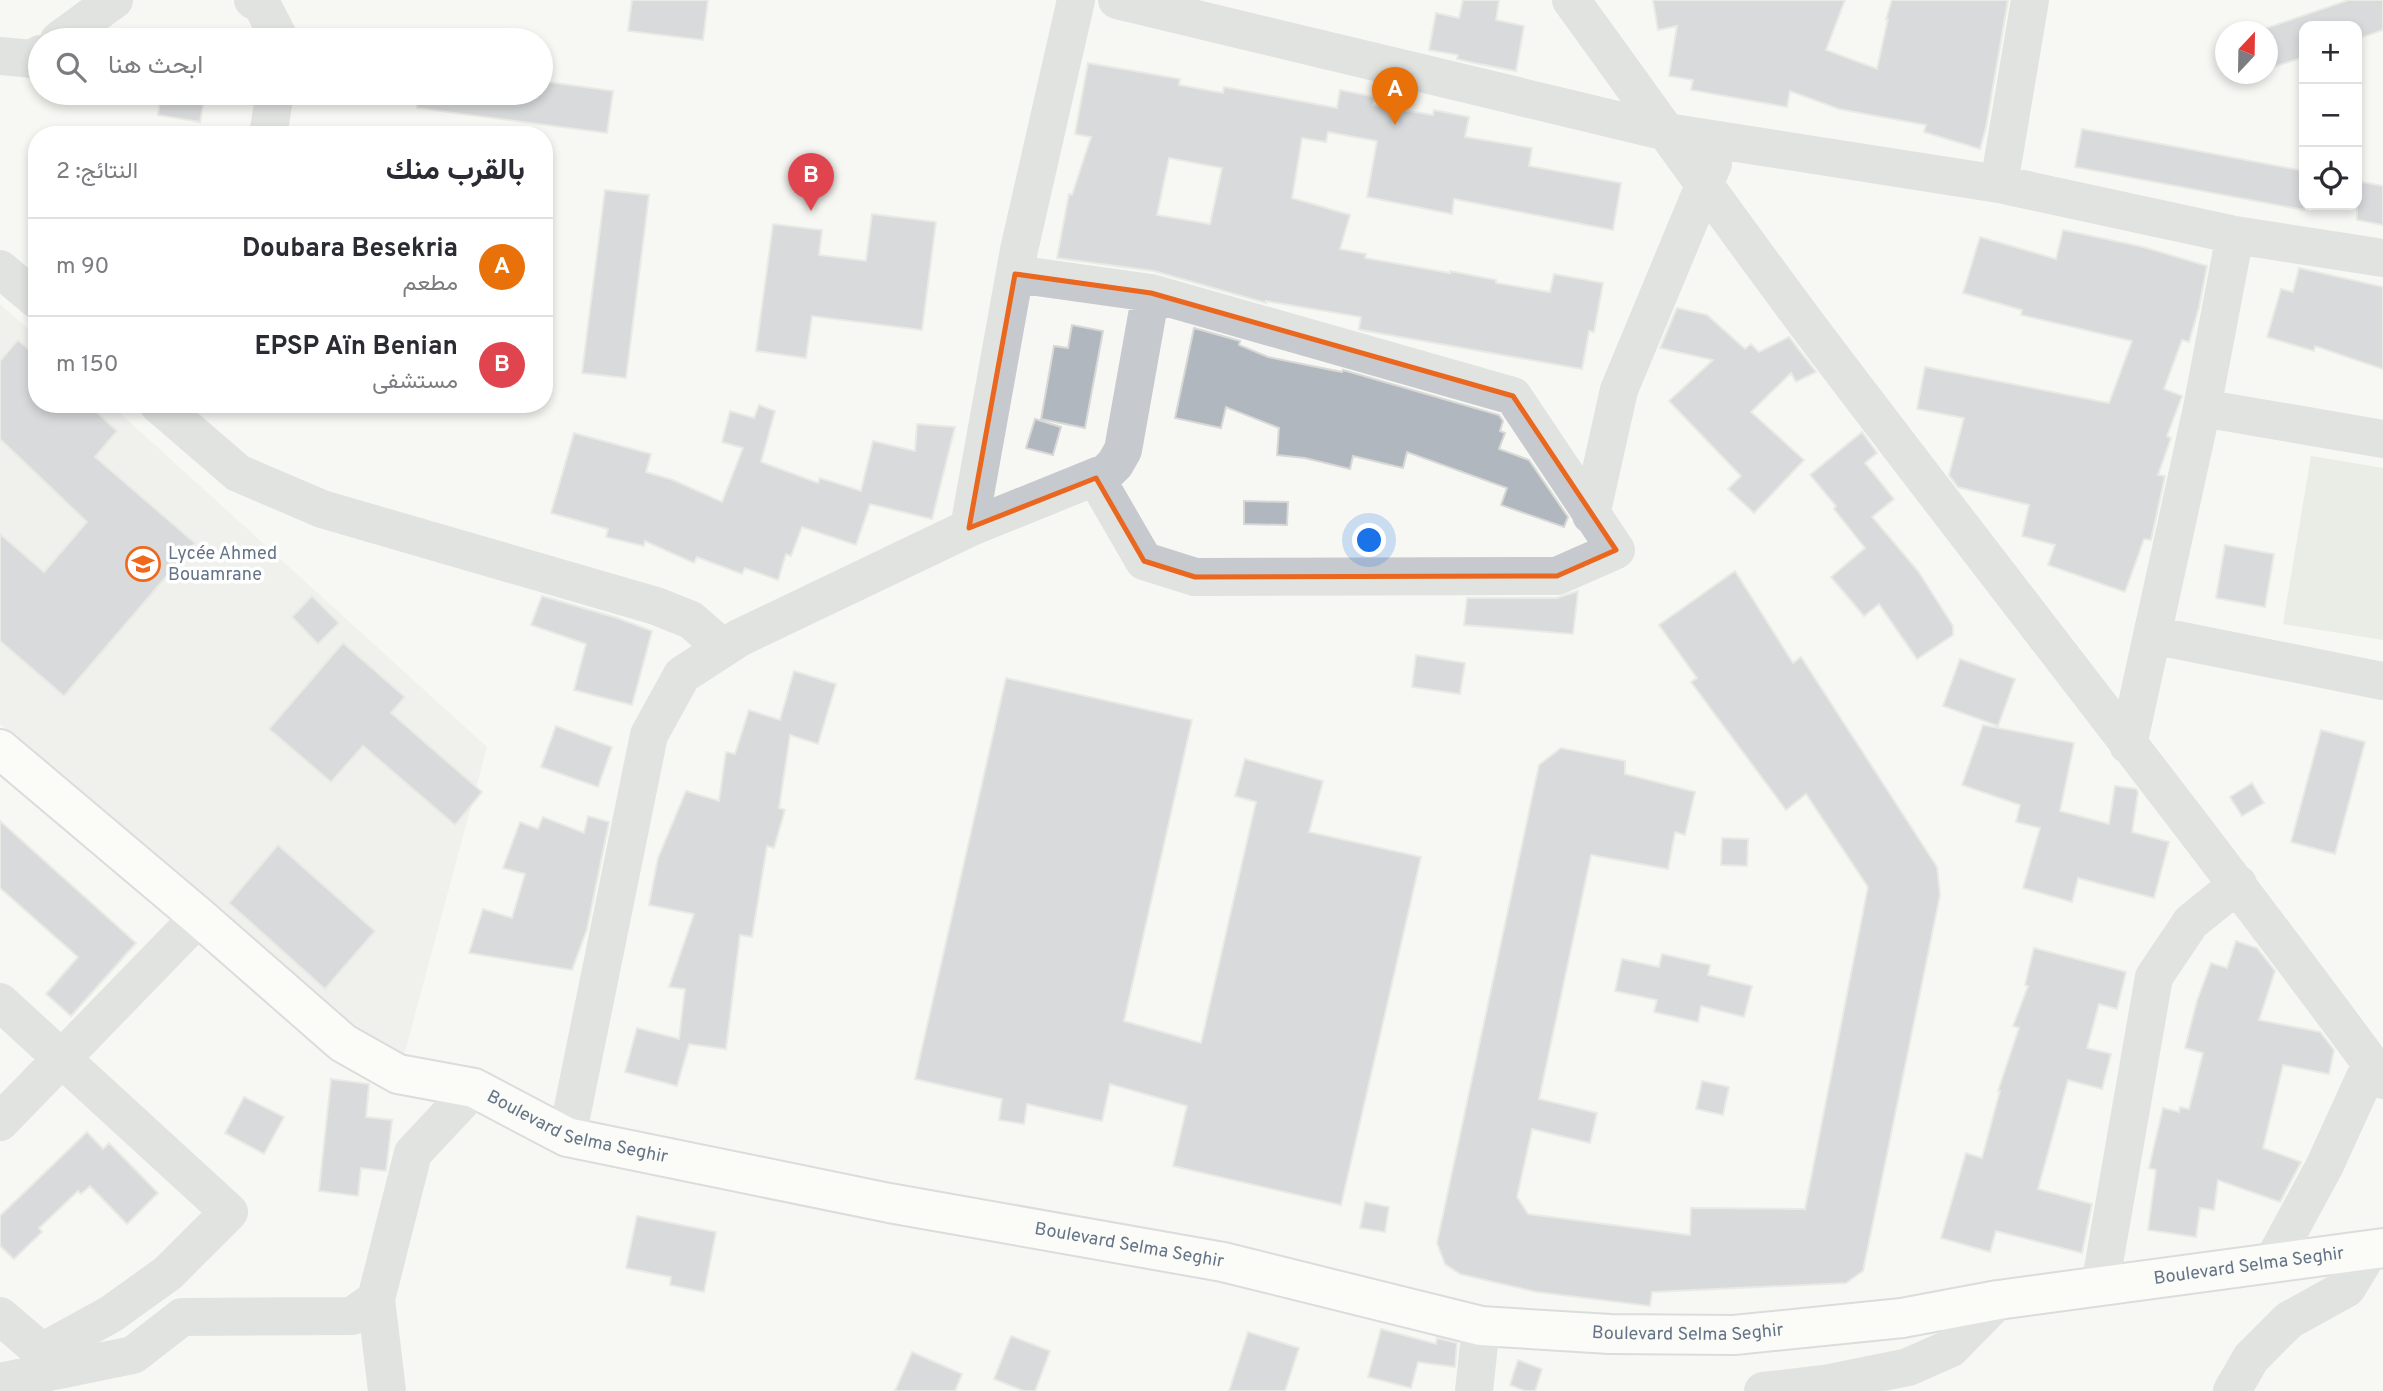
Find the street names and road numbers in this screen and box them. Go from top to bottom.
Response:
street label: Boulevard Selma Seghir [483,1085,670,1169]
street label: Boulevard Selma Seghir [1033,1217,1226,1273]
street label: Boulevard Selma Seghir [2152,1242,2346,1290]
street label: Boulevard Selma Seghir [1591,1319,1785,1347]

